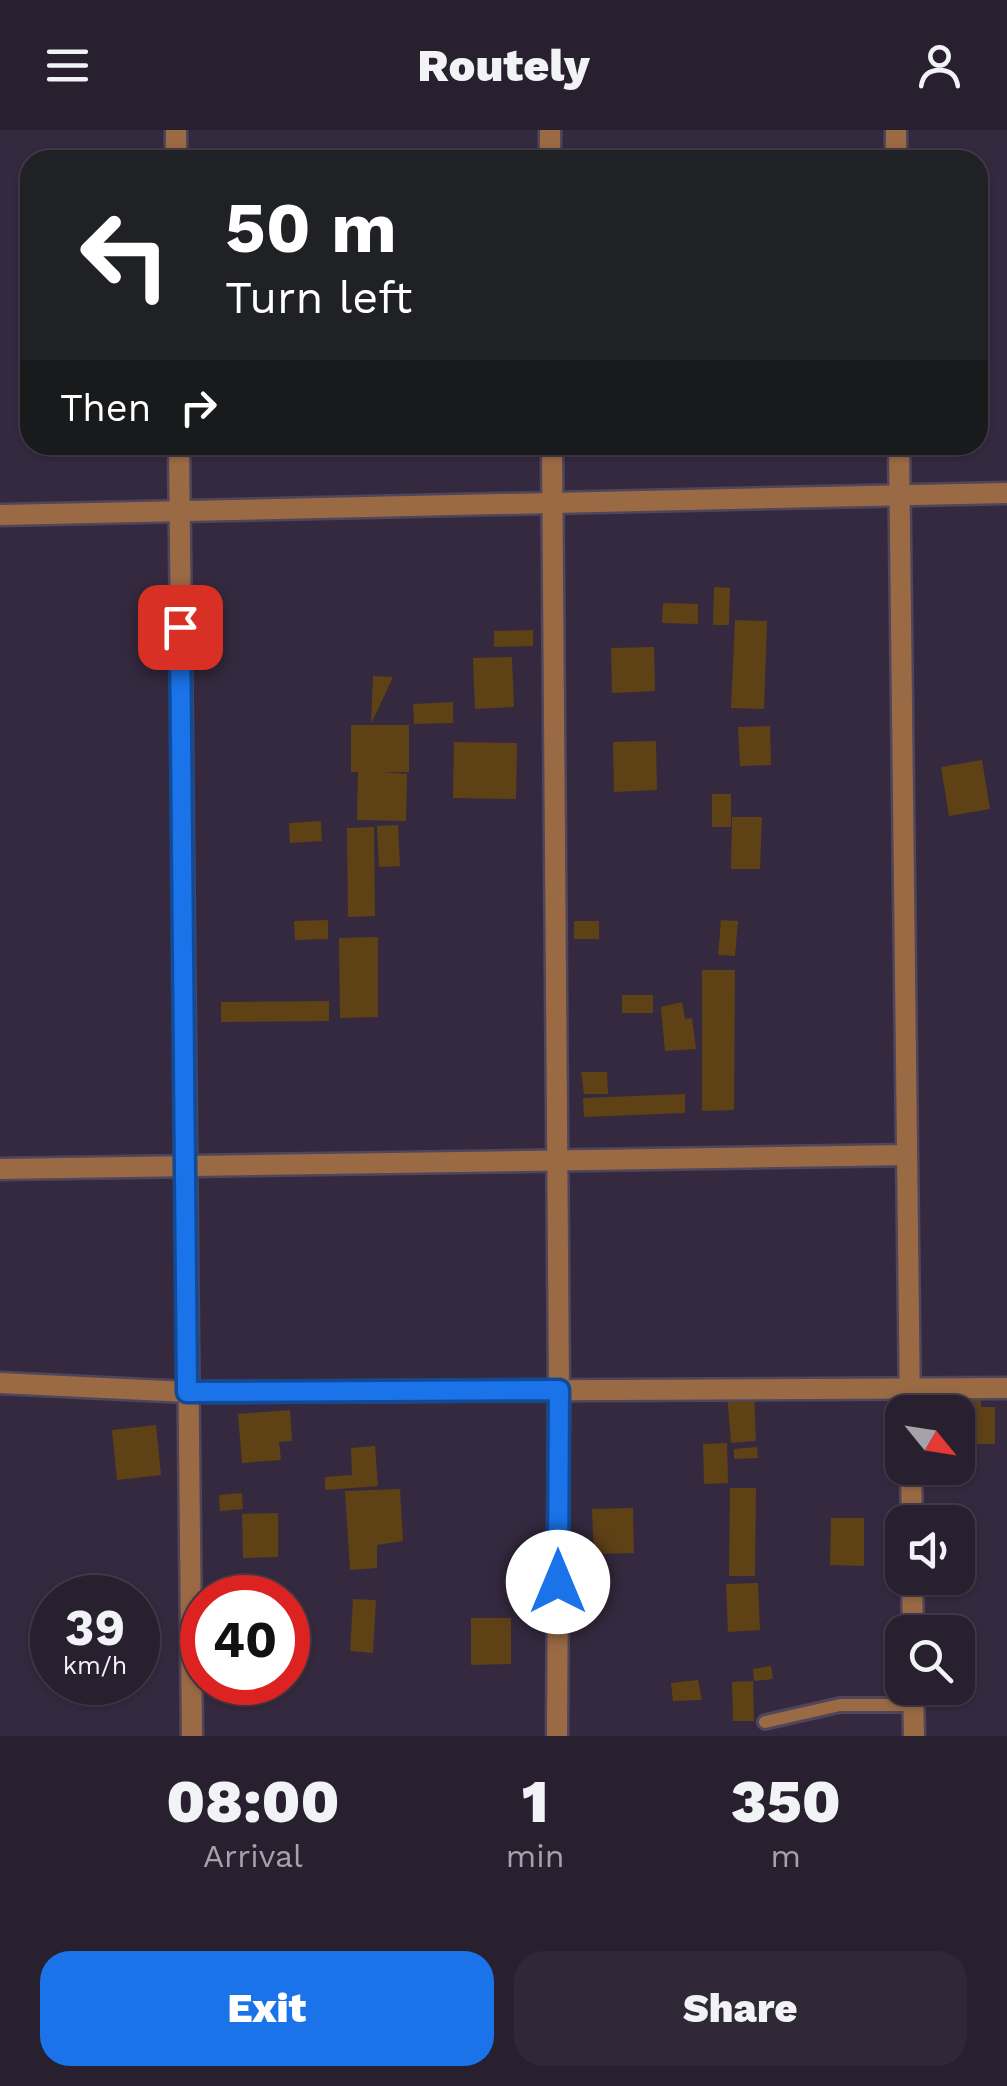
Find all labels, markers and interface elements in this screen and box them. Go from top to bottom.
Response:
icon: menu [40,38,95,93]
icon: person [912,38,967,93]
text: Routely [417,39,590,92]
text: 50 m [225,187,397,269]
icon: left [60,190,190,320]
text: Turn left [225,271,412,324]
icon: right [171,380,226,435]
text: Then [60,386,151,430]
pin [138,585,223,670]
icon: arrive [153,600,208,655]
north arrow [885,1395,975,1485]
map controls [885,1395,975,1705]
button: sound [885,1505,975,1595]
position arrow [506,1530,610,1634]
speed limit sign: 40 [180,1575,310,1705]
text: 39 [65,1598,125,1657]
button: search [885,1615,975,1705]
text: km/h [63,1651,127,1680]
text: 08:00 [166,1766,340,1837]
text: 1 [522,1766,549,1837]
text: 350 [731,1766,841,1837]
text: Arrival [203,1837,303,1875]
text: min [506,1837,565,1875]
text: m [771,1837,801,1875]
button: Exit [40,1951,494,2066]
button: Share [514,1951,967,2066]

